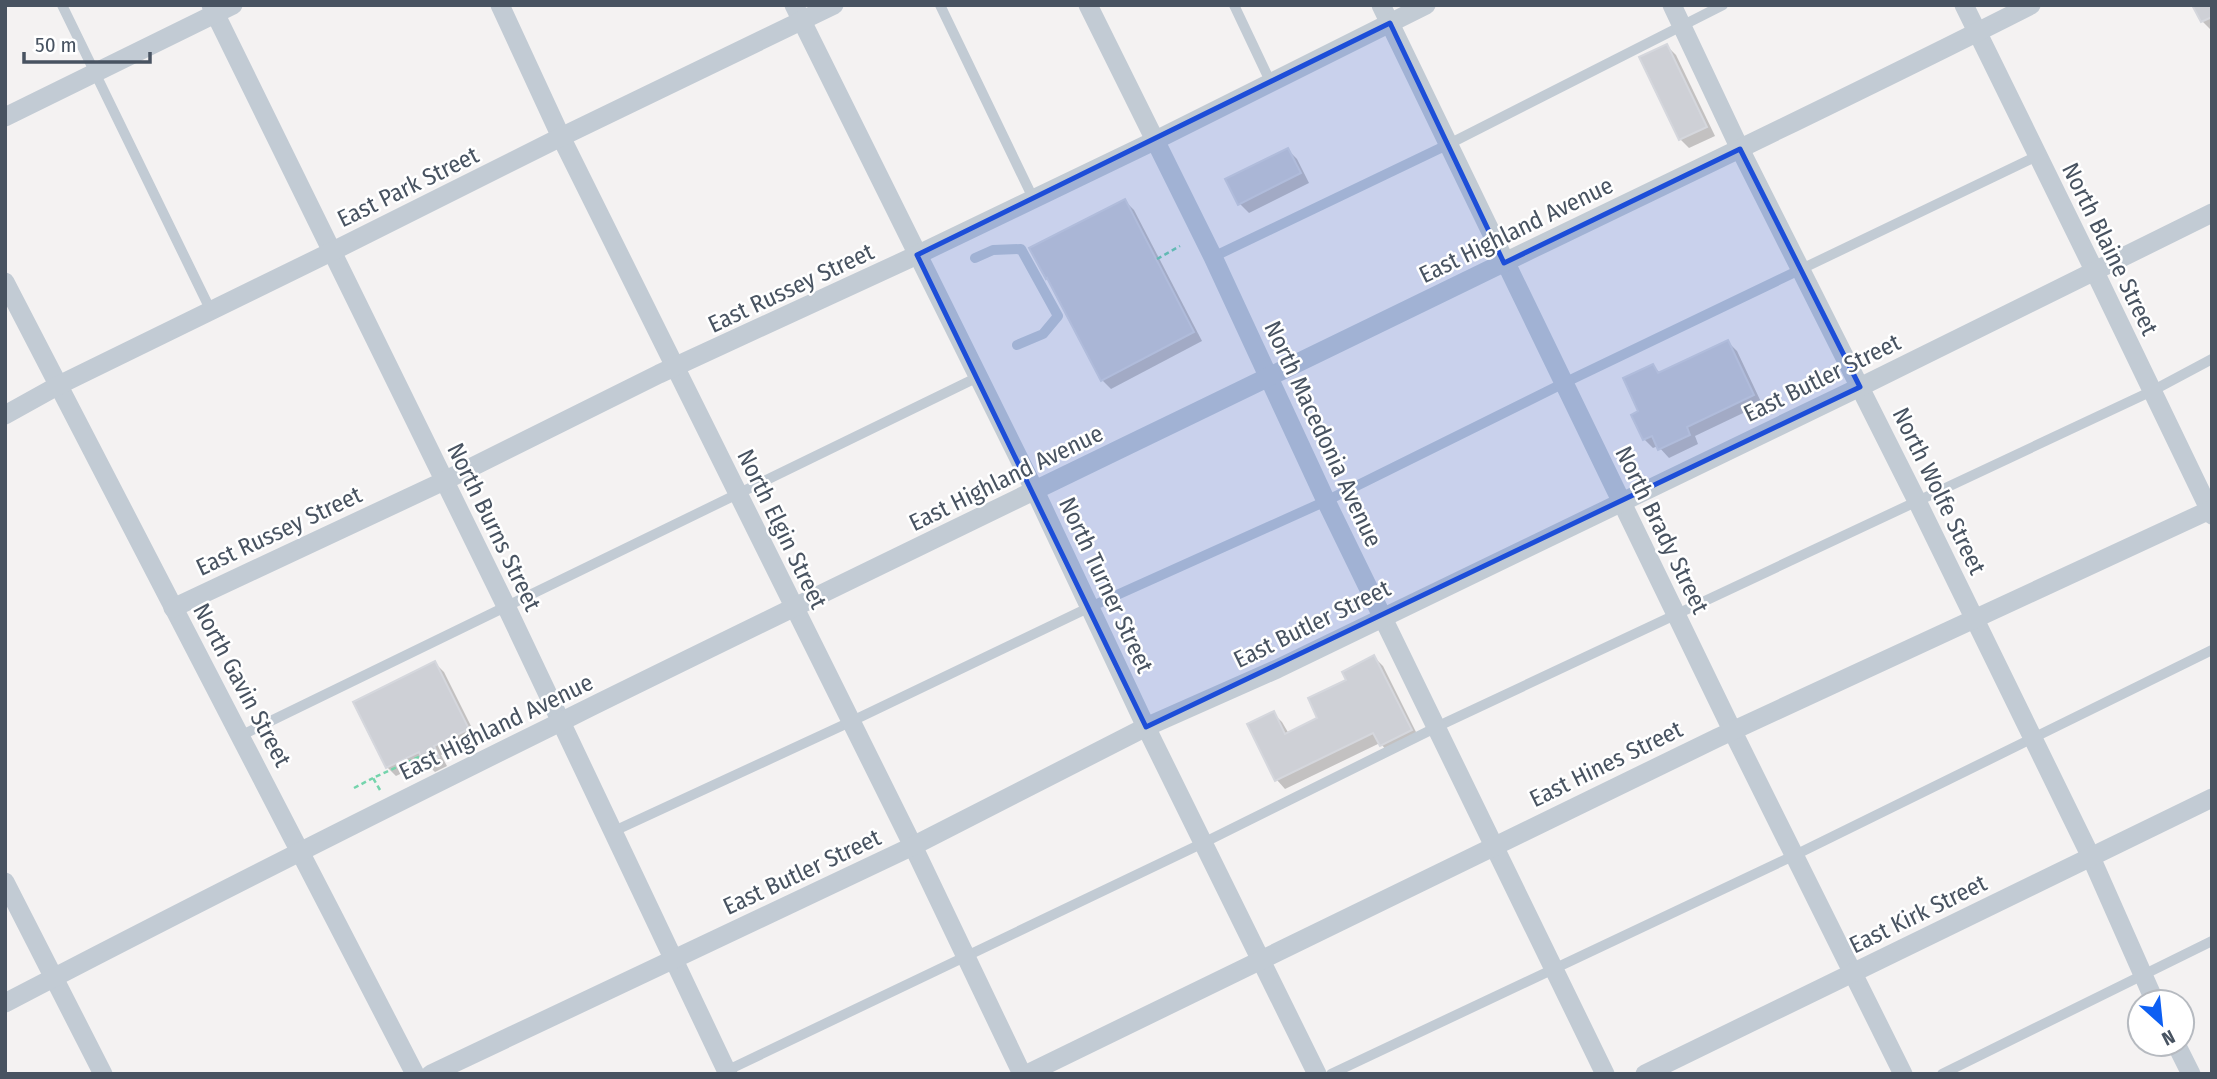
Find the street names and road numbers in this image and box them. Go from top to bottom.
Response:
street label: East Park Street [333,141,483,233]
street label: North Blaine Street [2056,158,2164,340]
street label: East Highland Avenue [1415,171,1617,289]
street label: East Russey Street [704,237,878,339]
street label: North Macedonia Avenue [1258,317,1388,551]
street label: East Butler Street [1739,328,1905,428]
street label: North Wolfe Street [1887,403,1992,579]
street label: East Highland Avenue [905,419,1107,537]
street label: North Burns Street [441,438,547,616]
street label: North Brady Street [1609,442,1715,618]
street label: North Elgin Street [731,445,833,613]
street label: East Russey Street [192,480,366,582]
street label: North Turner Street [1053,493,1159,677]
street label: East Butler Street [1229,574,1395,674]
street label: North Gavin Street [187,599,297,772]
street label: East Highland Avenue [395,668,597,786]
street label: East Hines Street [1525,715,1687,813]
street label: East Butler Street [719,823,885,921]
street label: East Kirk Street [1845,869,1991,959]

